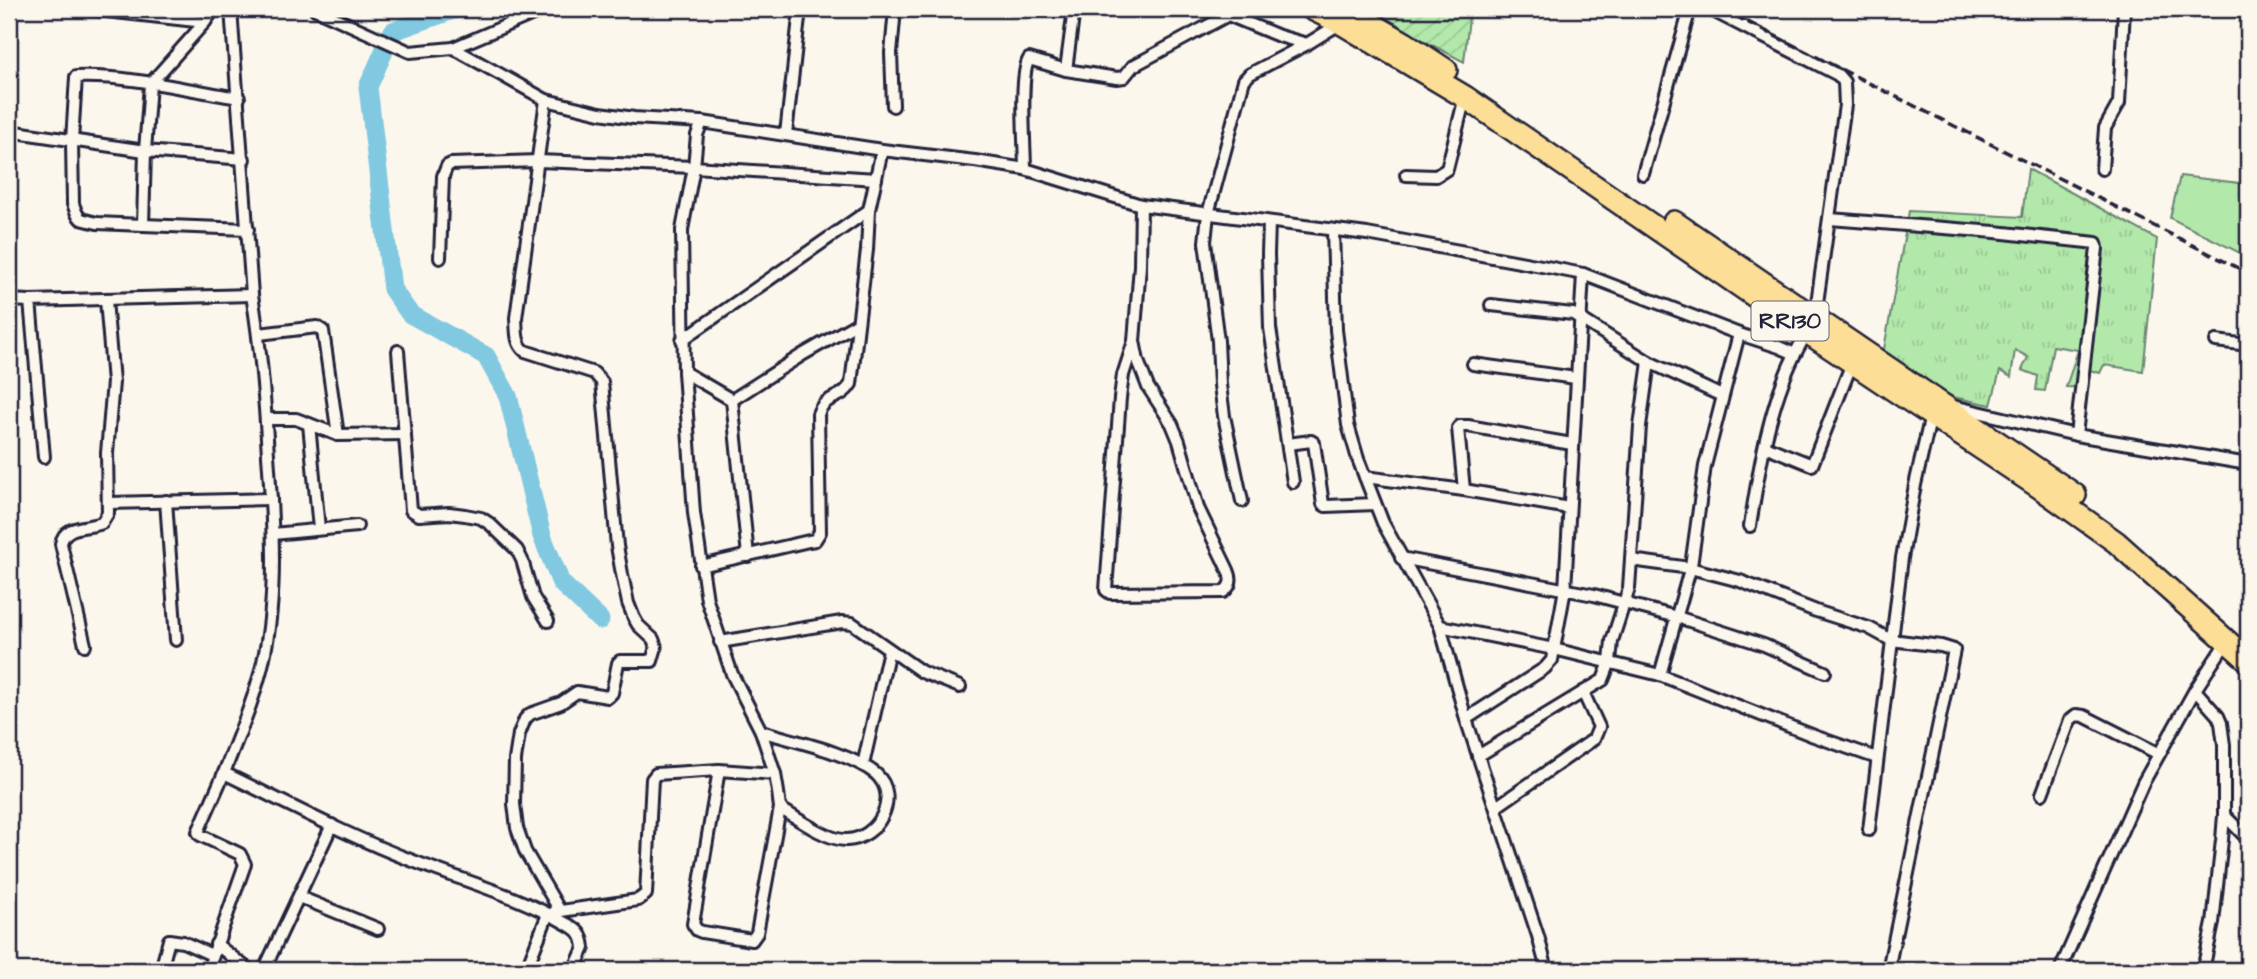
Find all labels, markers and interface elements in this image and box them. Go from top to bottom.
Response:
road number: RR130 [1752,302,1828,340]

